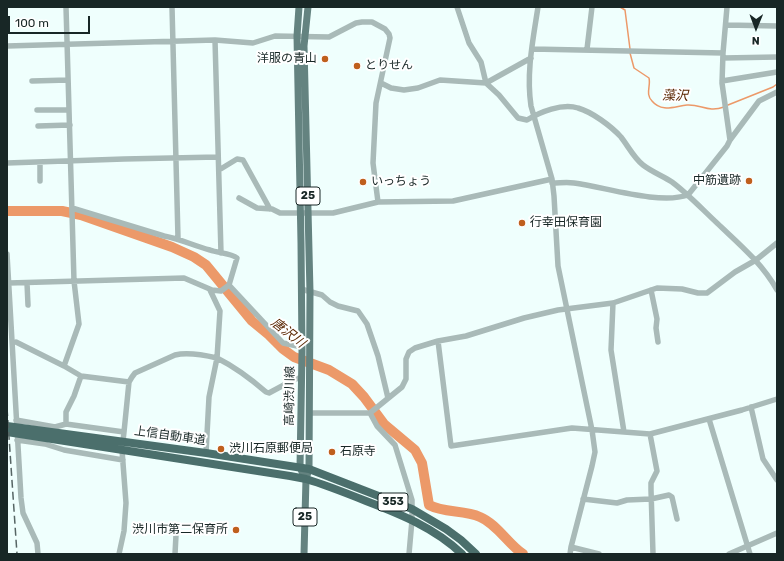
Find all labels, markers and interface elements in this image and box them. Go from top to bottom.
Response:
scale bar [10,8,92,34]
north arrow [736,8,776,48]
text: 100 m [15,16,49,30]
text: N [752,34,760,47]
place label: 洋服の青山 [257,52,317,66]
marker: 洋服の青山 [320,54,330,64]
place label: とりせん [365,59,413,73]
marker: とりせん [352,61,362,71]
water label: 藻沢 [662,88,688,104]
place label: 中筋遺跡 [693,174,741,188]
place label: いっちょう [371,175,431,189]
marker: 中筋遺跡 [744,176,754,186]
marker: いっちょう [358,177,368,187]
road number: 25 [296,187,320,205]
place label: 行幸田保育園 [530,216,602,230]
marker: 行幸田保育園 [517,218,527,228]
water label: 唐沢川 [268,315,308,351]
street label: 高崎渋川線 [282,366,298,426]
street label: 上信自動車道 [133,424,207,448]
place label: 渋川石原郵便局 [229,442,313,456]
marker: 渋川石原郵便局 [216,444,226,454]
place label: 石原寺 [340,445,376,459]
marker: 石原寺 [327,447,337,457]
road number: 353 [378,493,408,511]
road number: 25 [293,508,317,526]
place label: 渋川市第二保育所 [132,523,228,537]
marker: 渋川市第二保育所 [231,525,241,535]

